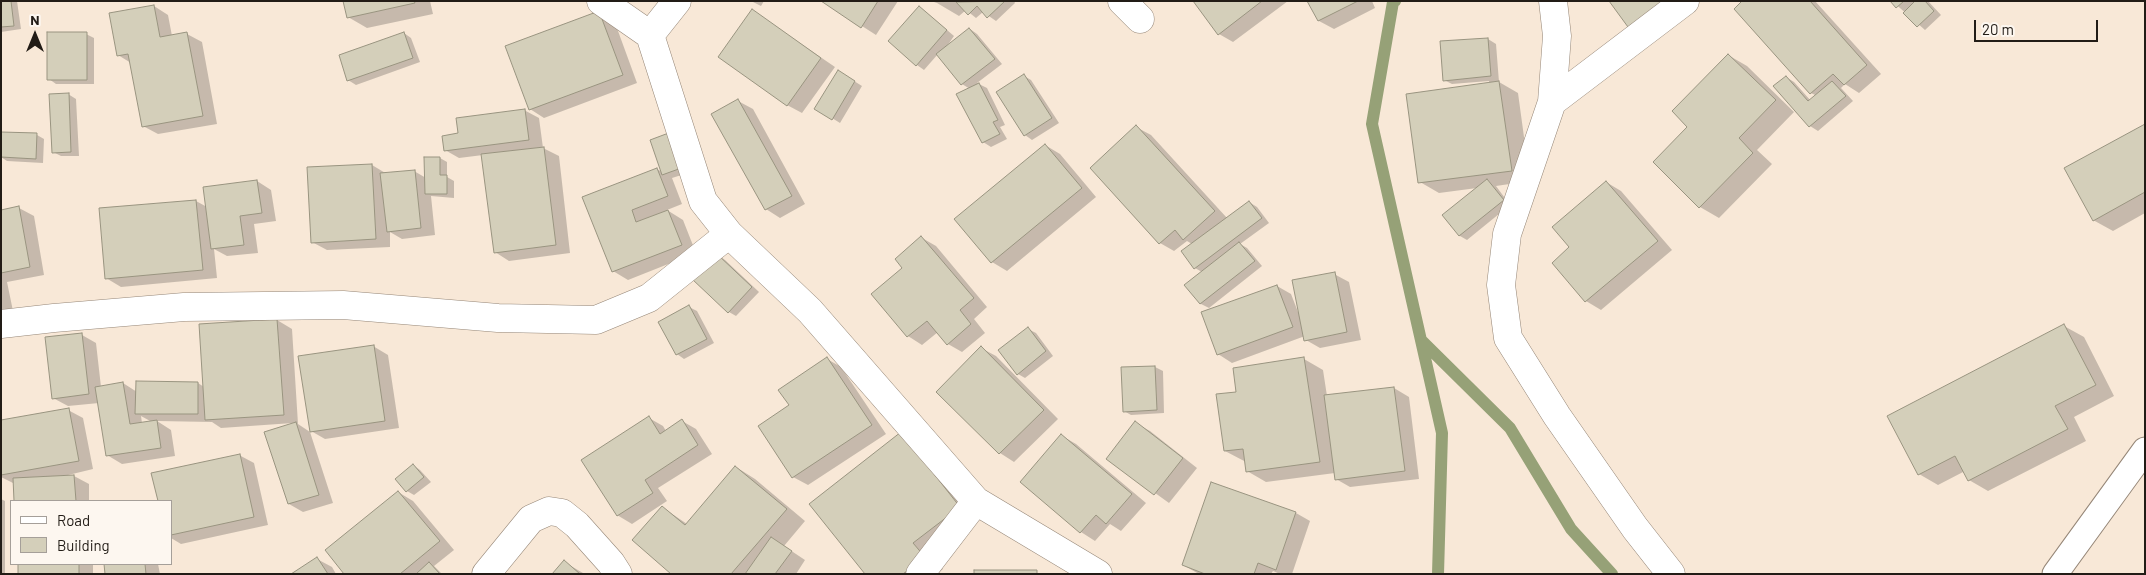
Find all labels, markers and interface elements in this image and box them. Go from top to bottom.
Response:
north arrow [10,10,60,60]
scale bar [1976,10,2100,42]
text: N [30,11,40,28]
text: 20 m [1982,20,2014,38]
legend [10,500,172,565]
text: Road [57,511,90,529]
text: Building [57,536,110,554]

